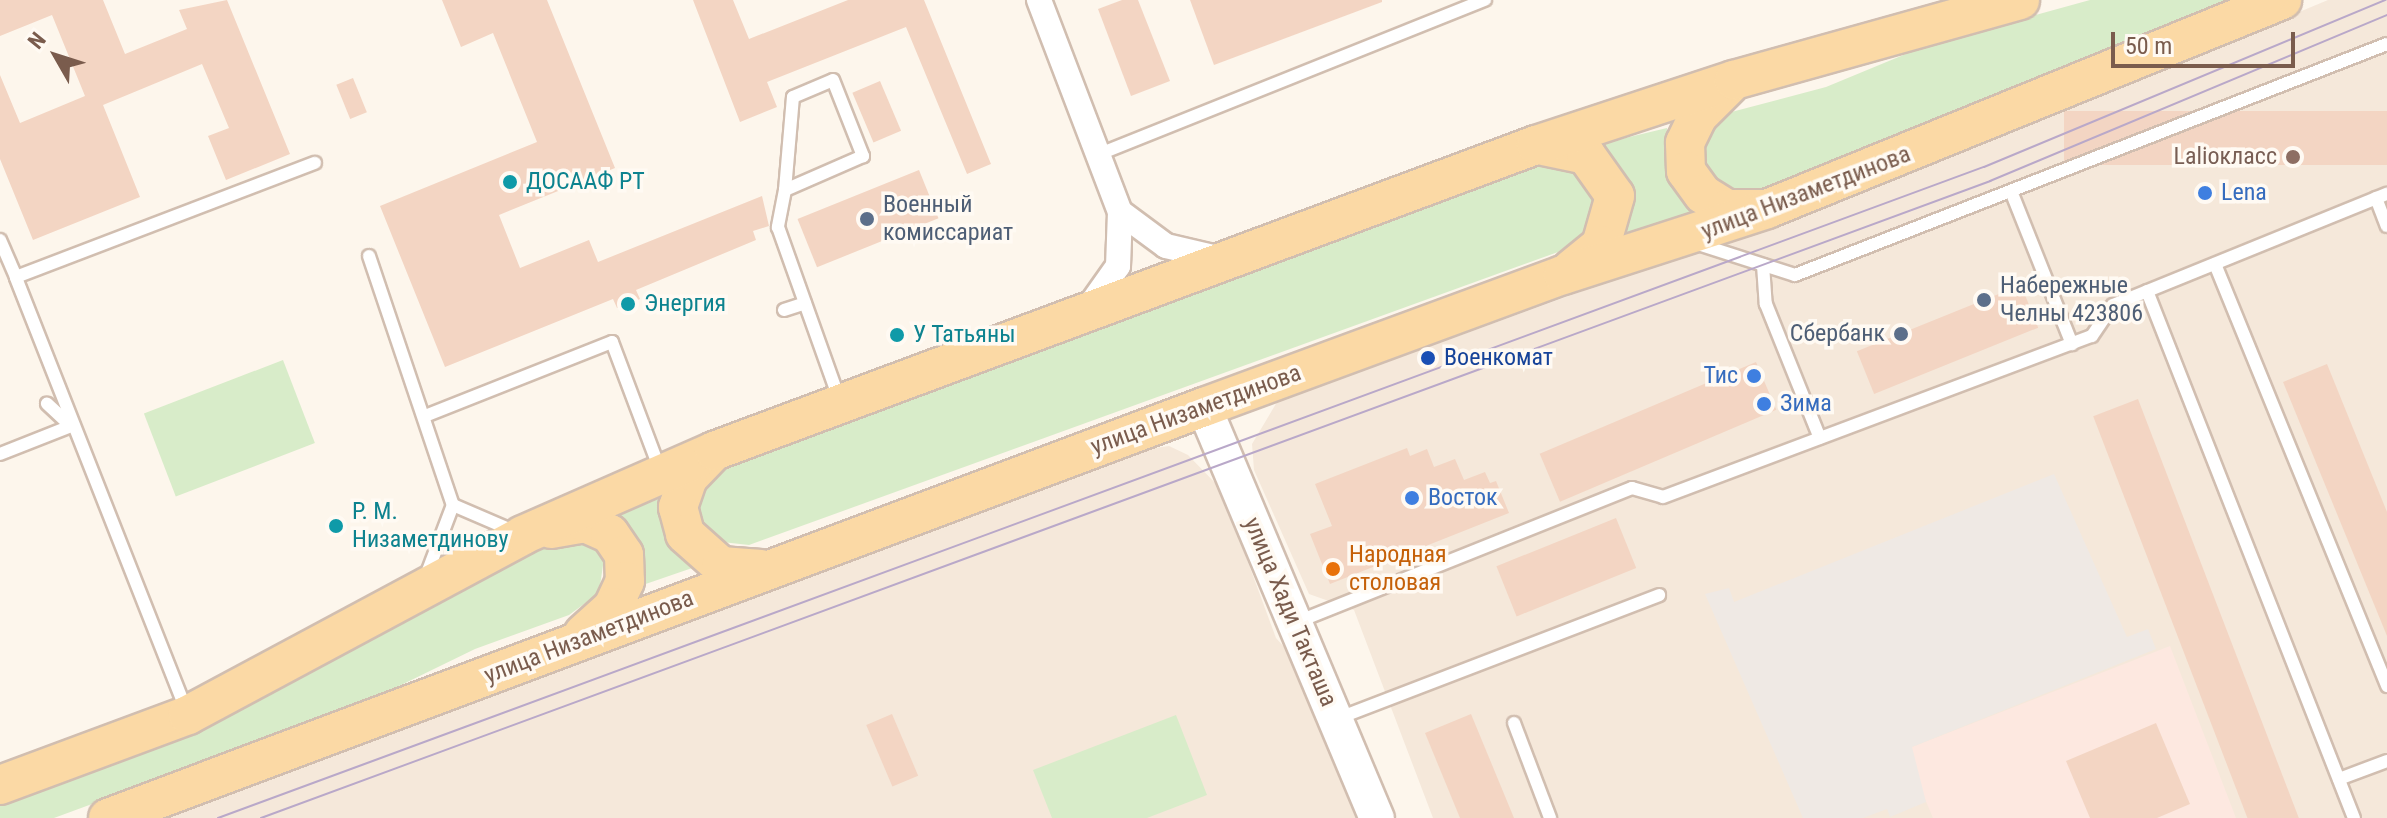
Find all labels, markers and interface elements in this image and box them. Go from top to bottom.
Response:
north arrow [16,16,96,96]
scale bar [2115,16,2299,66]
text: N [23,27,51,54]
text: 50 m [2125,32,2172,60]
street label: улица Низаметдинова [1697,140,1915,246]
place label: Lalioкласс [2174,143,2277,171]
marker: Lalioкласс [2284,148,2302,166]
place label: ДОСААФ РТ [526,168,645,196]
marker: ДОСААФ РТ [501,173,519,191]
place label: Lena [2221,179,2267,207]
marker: Lena [2196,184,2214,202]
place label: Военный комиссариат [883,191,1013,247]
marker: Военный комиссариат [858,210,876,228]
place label: Набережные Челны 423806 [2000,272,2143,328]
place label: Энергия [644,290,726,318]
marker: Набережные Челны 423806 [1975,291,1993,309]
marker: Энергия [619,295,637,313]
place label: Сбербанк [1790,320,1885,348]
place label: У Татьяны [913,321,1016,349]
marker: Сбербанк [1892,325,1910,343]
marker: У Татьяны [888,326,906,344]
place label: Военкомат [1444,344,1553,372]
marker: Военкомат [1419,349,1437,367]
street label: улица Низаметдинова [1087,359,1305,461]
place label: Тис [1703,362,1738,390]
marker: Тис [1745,367,1763,385]
place label: Зима [1780,390,1832,418]
marker: Зима [1755,395,1773,413]
place label: Восток [1428,484,1498,512]
marker: Восток [1403,489,1421,507]
place label: Р. М. Низаметдинову [352,498,508,554]
street label: улица Хади Такташа [1237,513,1343,711]
marker: Р. М. Низаметдинову [327,517,345,535]
place label: Народная столовая [1349,541,1447,597]
marker: Народная столовая [1324,560,1342,578]
street label: улица Низаметдинова [480,584,698,690]

